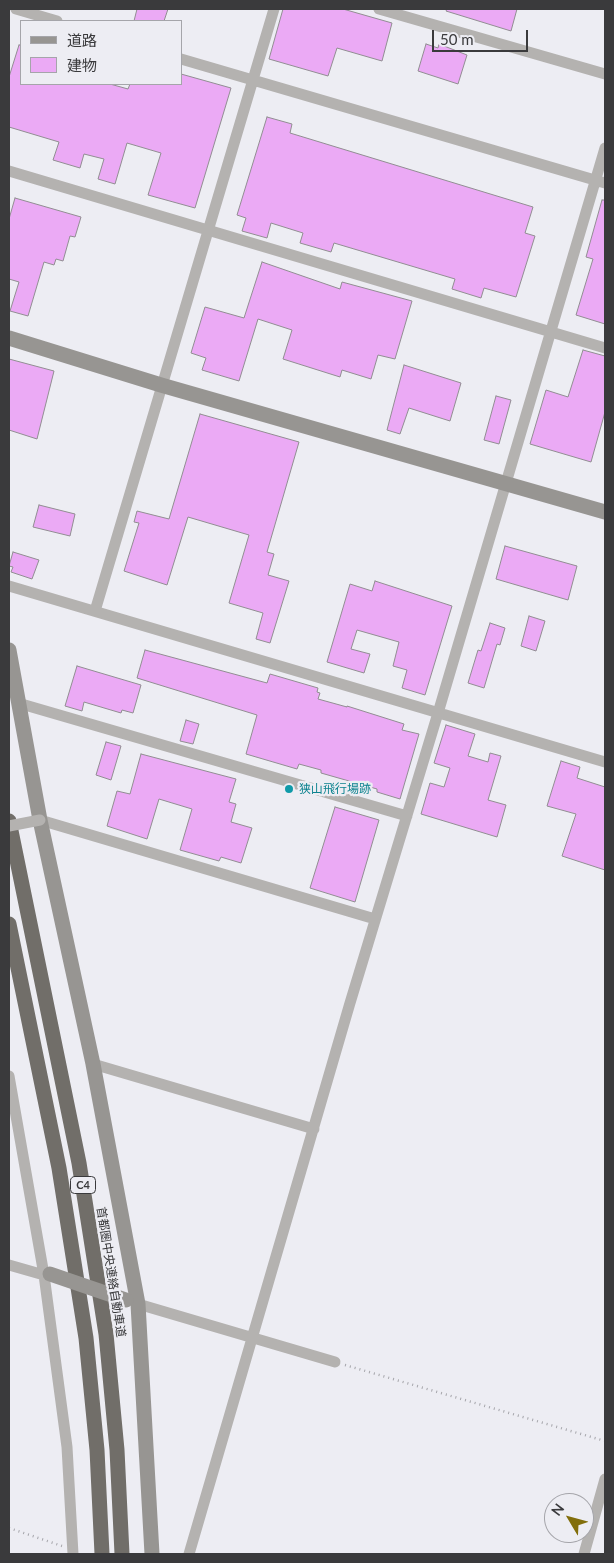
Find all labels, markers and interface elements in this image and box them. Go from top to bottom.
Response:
legend [20,20,182,85]
scale bar [434,20,530,52]
text: 50 m [440,30,474,48]
text: 道路 [67,31,97,49]
text: 建物 [67,56,97,74]
place label: 狭山飛行場跡 [299,782,371,796]
marker: 狭山飛行場跡 [283,783,295,795]
road number: C4 [70,1176,96,1194]
street label: 首都圏中央連絡自動車道 [94,1206,128,1338]
north arrow [544,1493,594,1543]
text: N [547,1500,567,1519]

